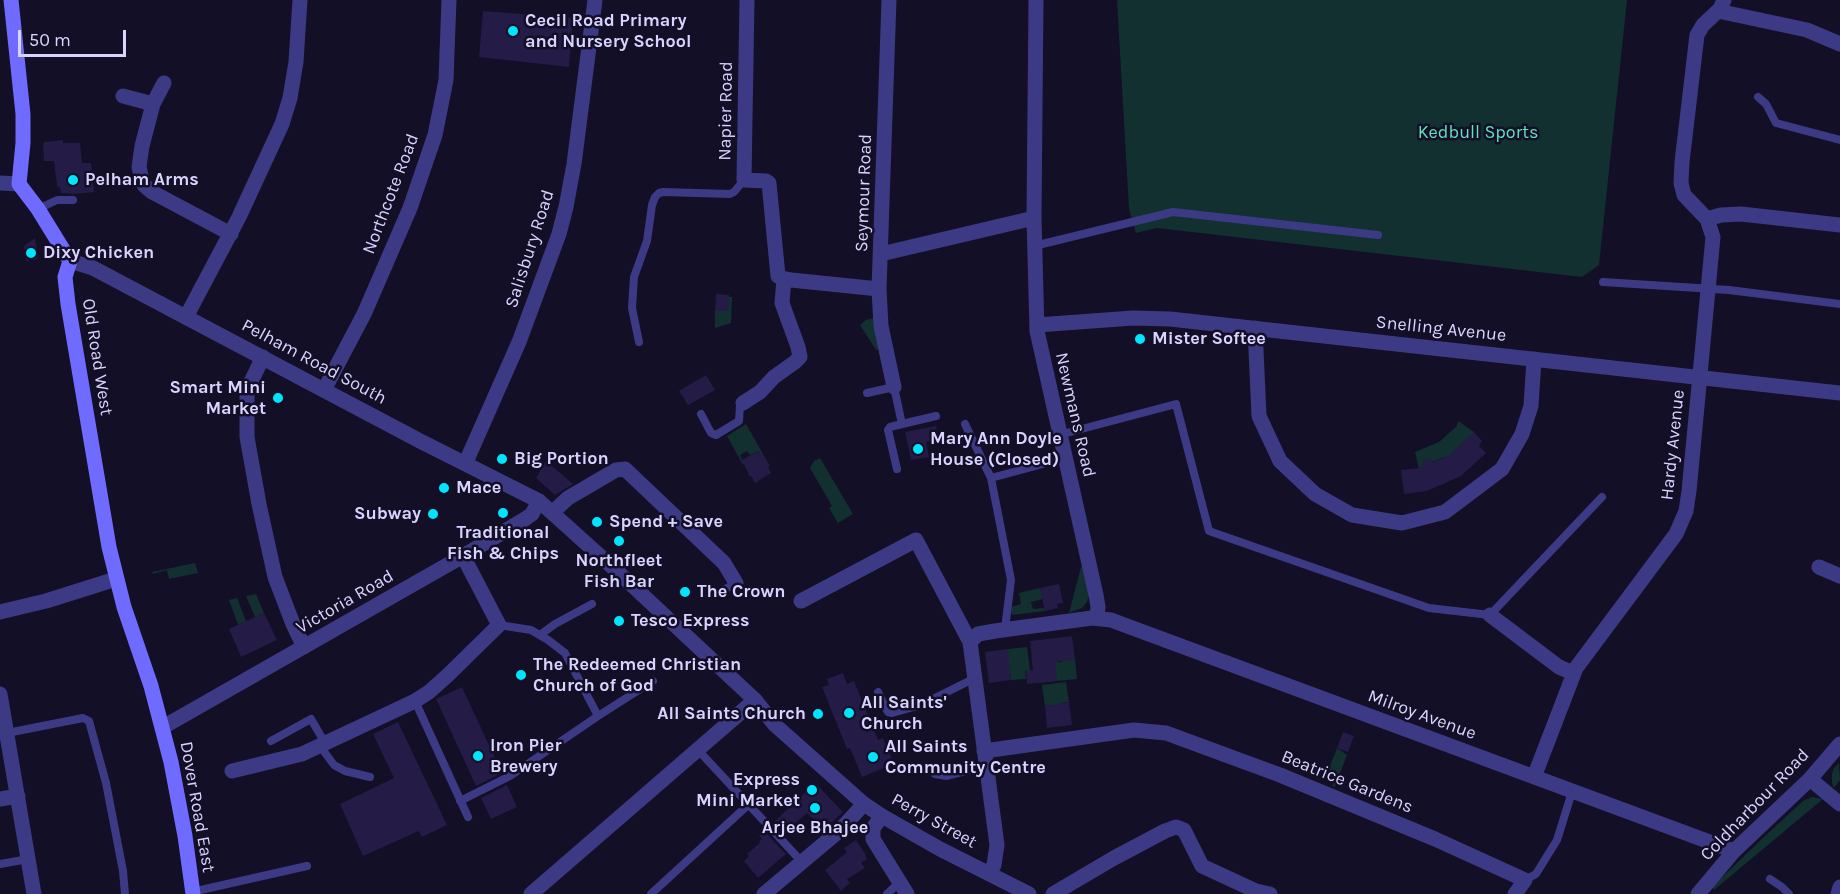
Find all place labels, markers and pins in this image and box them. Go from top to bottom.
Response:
place label: Cecil Road Primary and Nursery School [525,10,691,52]
marker: Cecil Road Primary and Nursery School [506,24,520,38]
place label: Pelham Arms [85,169,199,191]
marker: Pelham Arms [66,173,80,187]
place label: Dixy Chicken [43,242,154,264]
marker: Dixy Chicken [24,246,38,260]
place label: Mister Softee [1152,328,1266,350]
marker: Mister Softee [1133,332,1147,346]
place label: Smart Mini Market [169,377,266,420]
marker: Smart Mini Market [271,391,285,405]
place label: Mary Ann Doyle House (Closed) [930,428,1062,470]
marker: Mary Ann Doyle House (Closed) [911,442,925,456]
place label: Big Portion [514,448,609,470]
marker: Big Portion [495,452,509,466]
place label: Mace [456,477,501,499]
marker: Mace [437,481,451,495]
place label: Subway [354,503,421,525]
marker: Traditional Fish & Chips [496,506,510,520]
marker: Subway [426,507,440,521]
place label: Spend + Save [609,511,723,533]
marker: Spend + Save [590,515,604,529]
place label: Traditional Fish & Chips [447,522,559,564]
marker: Northfleet Fish Bar [612,534,626,548]
place label: Northfleet Fish Bar [576,550,662,592]
place label: The Crown [697,581,785,603]
marker: The Crown [678,585,692,599]
place label: Tesco Express [631,610,749,632]
marker: Tesco Express [612,614,626,628]
place label: The Redeemed Christian Church of God [533,654,741,696]
marker: The Redeemed Christian Church of God [514,668,528,682]
place label: All Saints' Church [861,692,947,734]
place label: All Saints Church [657,703,806,725]
marker: All Saints' Church [842,706,856,720]
marker: All Saints Church [811,707,825,721]
place label: Iron Pier Brewery [490,735,561,777]
place label: All Saints Community Centre [885,736,1046,778]
marker: Iron Pier Brewery [471,749,485,763]
marker: All Saints Community Centre [866,750,880,764]
place label: Express Mini Market [696,769,800,812]
marker: Express Mini Market [805,783,819,797]
marker: Arjee Bhajee [808,801,822,815]
place label: Arjee Bhajee [762,817,868,839]

